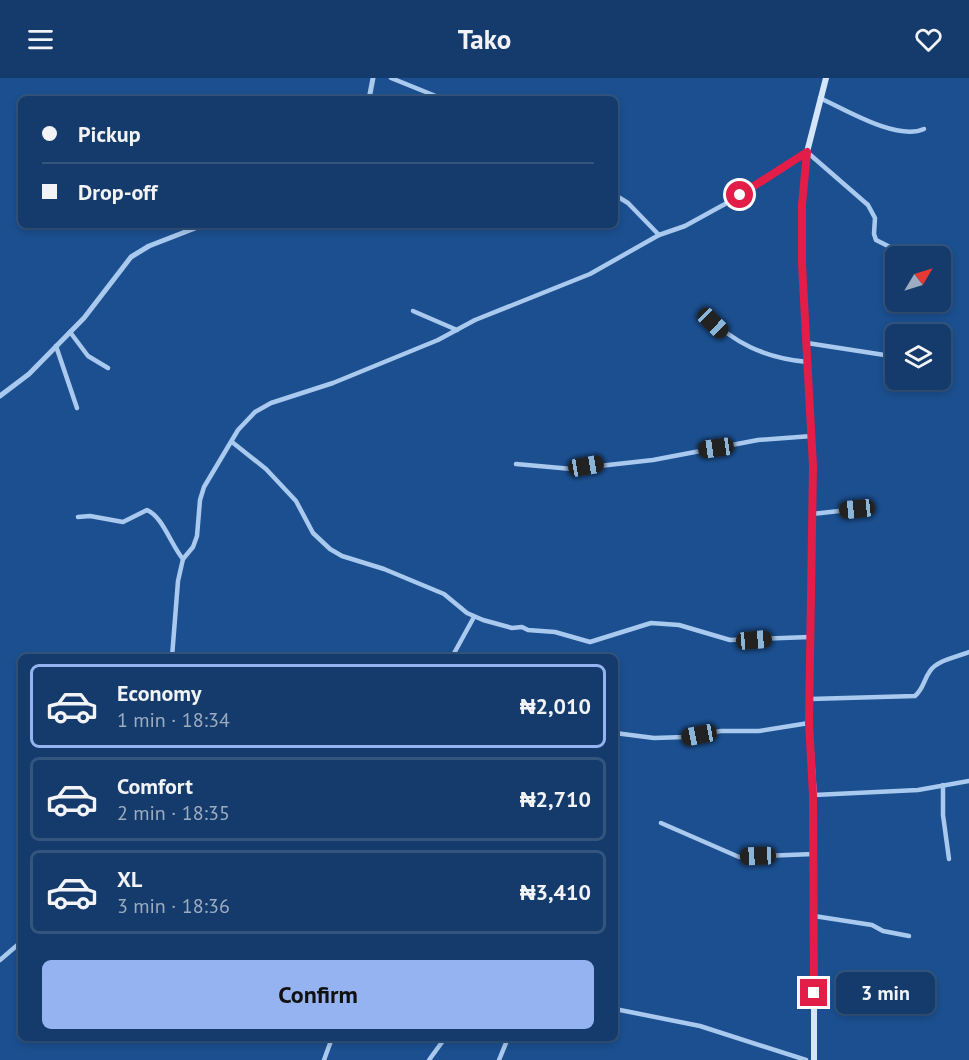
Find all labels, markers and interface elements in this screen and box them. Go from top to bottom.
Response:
text: Tako [458,22,511,56]
icon: menu [24,23,57,56]
icon: heart [912,23,945,56]
text: Pickup [78,120,141,148]
text: Drop-off [78,178,157,206]
route start [726,181,753,208]
north arrow [885,246,951,312]
map controls [885,246,951,390]
car [694,304,732,342]
button: layers [885,324,951,390]
car [697,437,735,459]
car [567,454,605,478]
car [838,498,876,520]
car [735,629,773,651]
icon: car [45,679,99,733]
text: Economy [117,679,201,707]
text: ₦2,010 [520,692,591,720]
text: 1 min · 18:34 [117,707,230,733]
car [680,723,718,747]
icon: car [45,772,99,826]
text: Comfort [117,772,193,800]
text: ₦2,710 [520,785,591,813]
text: 2 min · 18:35 [117,800,230,826]
car [740,846,776,866]
icon: car [45,865,99,919]
text: XL [117,865,142,893]
text: ₦3,410 [520,878,591,906]
text: 3 min · 18:36 [117,893,230,919]
button: Confirm [42,960,594,1029]
callout: 3 min [835,972,934,1014]
route end [800,979,827,1006]
text: 3 min [861,980,910,1006]

